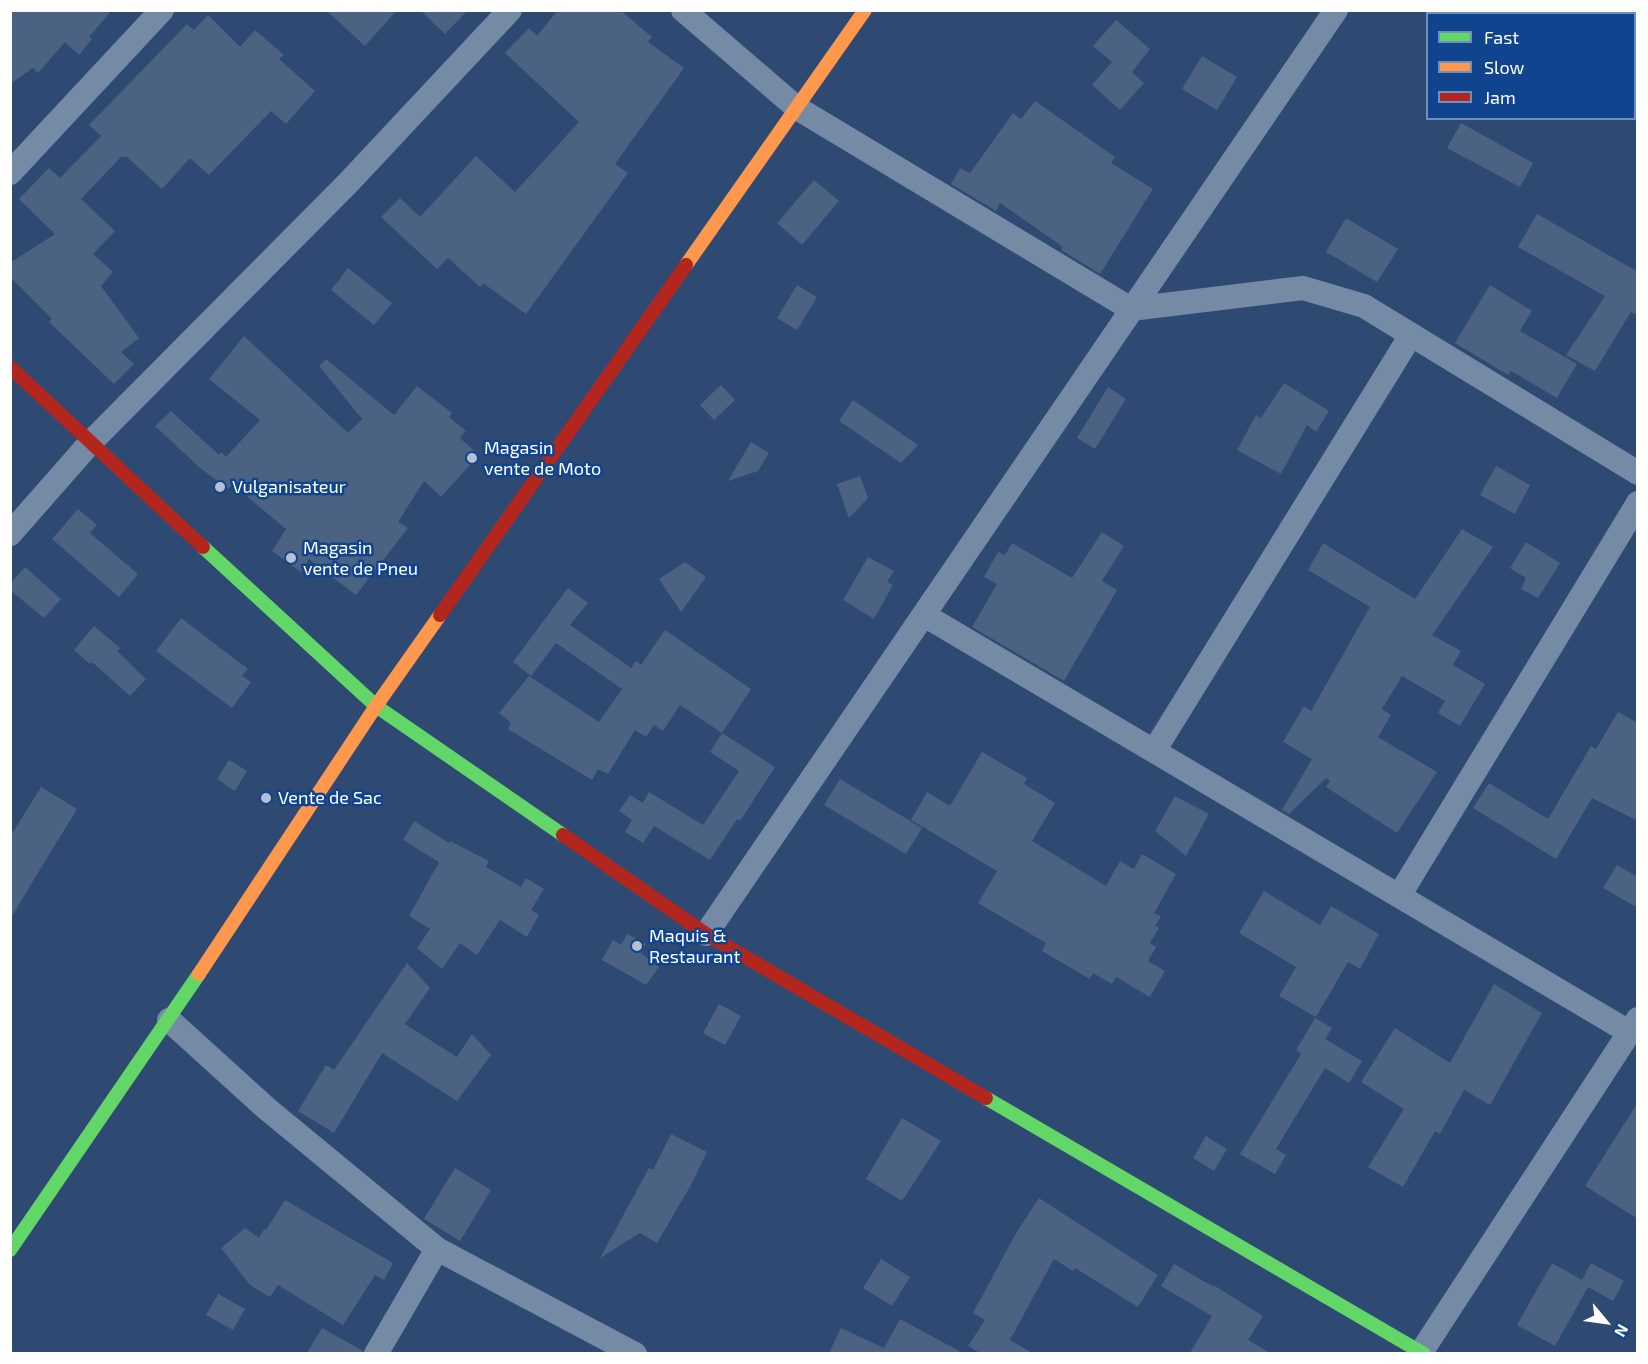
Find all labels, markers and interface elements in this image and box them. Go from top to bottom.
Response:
legend [1426,12,1636,120]
text: Fast [1484,26,1519,48]
text: Slow [1484,56,1524,78]
text: Jam [1484,86,1516,108]
place label: Magasin vente de Moto [484,437,601,480]
marker: Magasin vente de Moto [465,451,479,465]
place label: Vulganisateur [232,476,346,498]
marker: Vulganisateur [213,480,227,494]
place label: Magasin vente de Pneu [303,537,418,580]
marker: Magasin vente de Pneu [284,551,298,565]
place label: Vente de Sac [278,787,382,809]
marker: Vente de Sac [259,791,273,805]
place label: Maquis & Restaurant [649,925,740,968]
marker: Maquis & Restaurant [630,939,644,953]
north arrow [1576,1292,1636,1352]
text: N [1611,1321,1633,1341]

